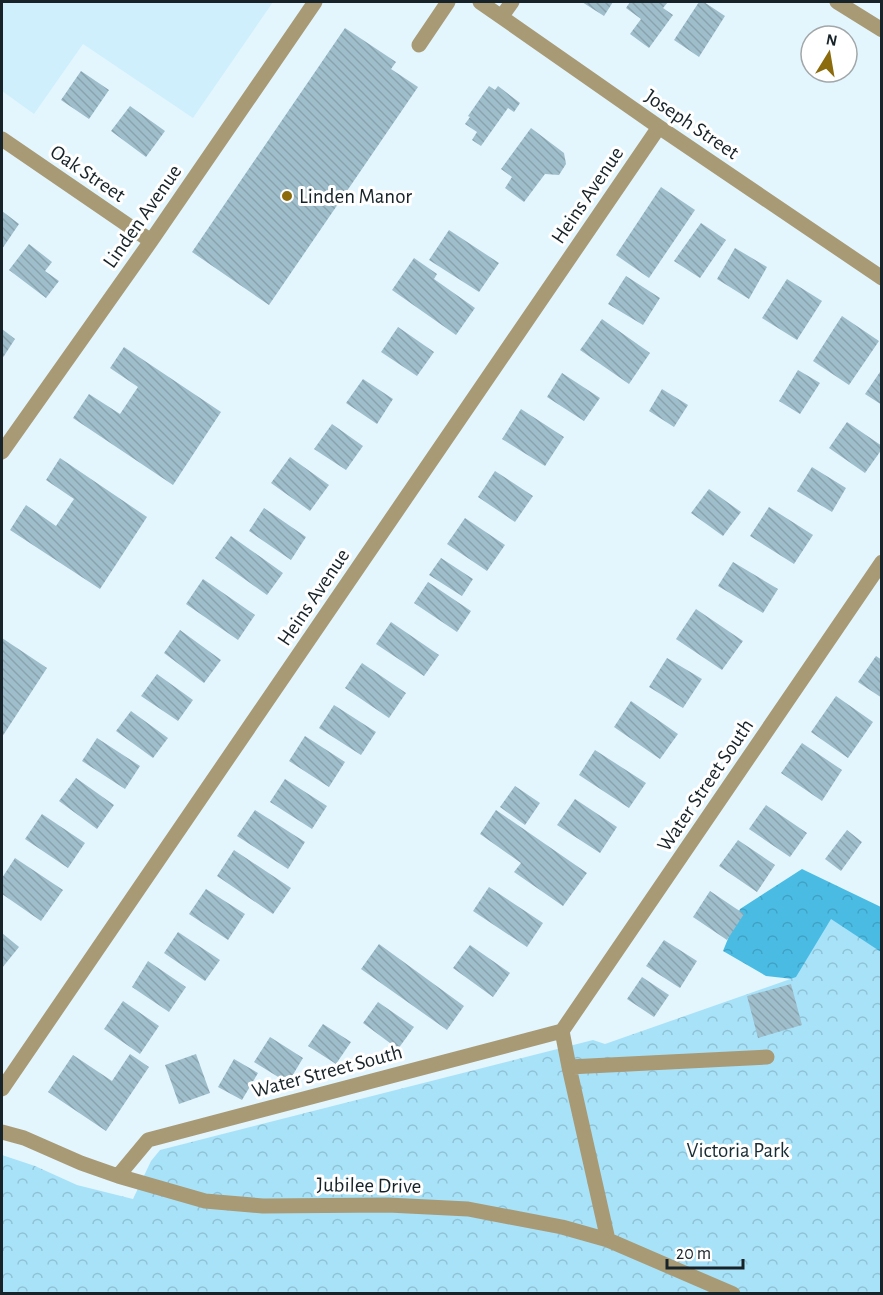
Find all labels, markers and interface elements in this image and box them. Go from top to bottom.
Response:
north arrow [799,24,859,84]
text: N [825,31,839,49]
street label: Joseph Street [641,85,743,164]
street label: Oak Street [46,141,129,206]
street label: Heins Avenue [547,143,627,248]
street label: Linden Avenue [99,161,186,272]
place label: Linden Manor [299,186,412,207]
marker: Linden Manor [280,189,294,203]
street label: Heins Avenue [273,545,353,650]
street label: Water Street South [653,715,757,855]
street label: Water Street South [250,1041,405,1102]
park label: Victoria Park [687,1140,790,1161]
street label: Jubilee Drive [317,1174,421,1197]
scale bar [667,1232,744,1270]
text: 20 m [676,1245,711,1263]

